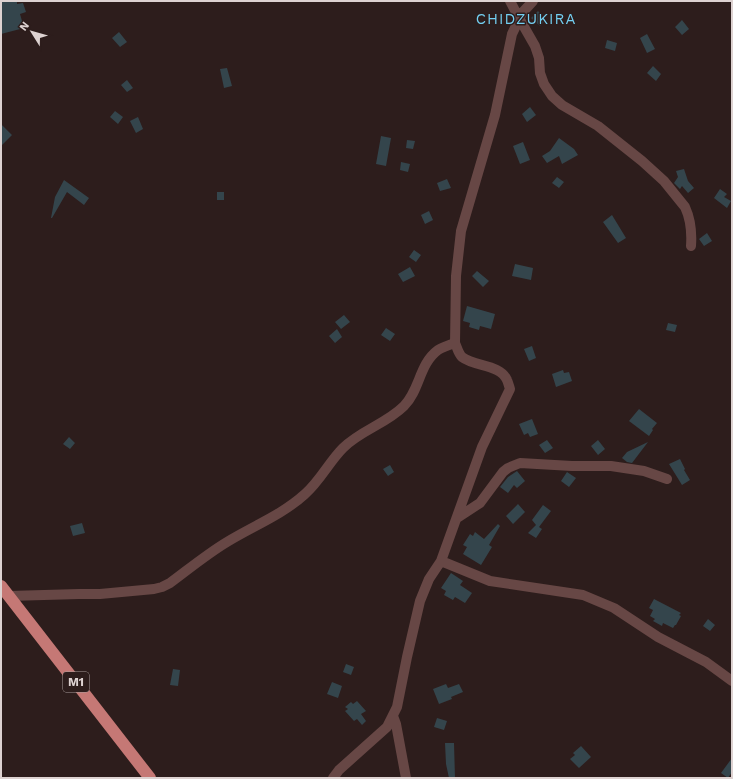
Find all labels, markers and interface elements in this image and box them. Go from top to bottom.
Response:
district label: CHIDZUKIRA [476,10,576,28]
north arrow [12,12,52,52]
text: N [17,19,32,33]
road number: M1 [63,672,89,692]

